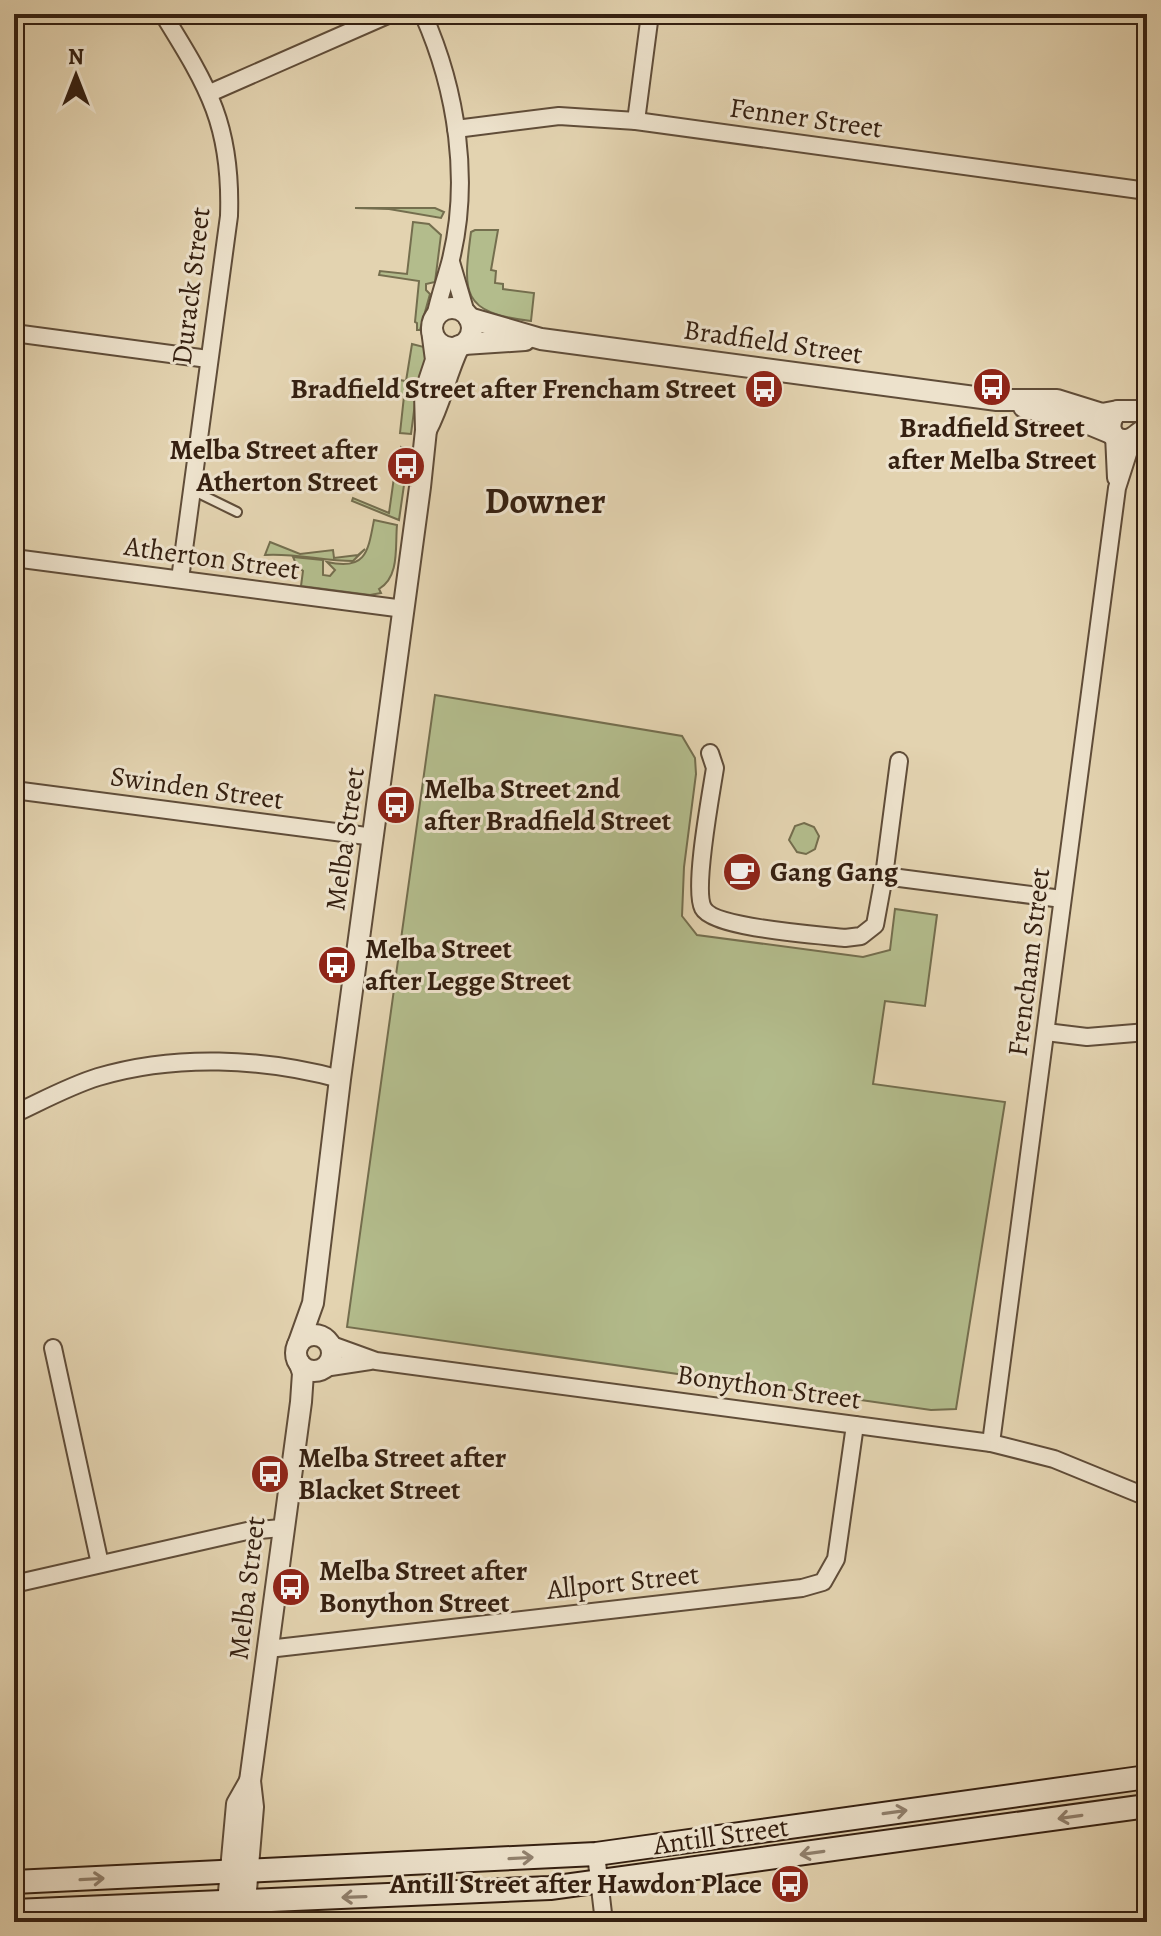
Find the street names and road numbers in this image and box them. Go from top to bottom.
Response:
street label: Fenner Street [727,88,885,148]
street label: Durack Street [162,205,220,367]
street label: Bradfield Street [681,311,865,373]
street label: Atherton Street [121,527,302,589]
street label: Swinden Street [108,757,286,819]
street label: Melba Street [316,765,374,913]
street label: Frencham Street [999,866,1059,1058]
street label: Bonython Street [674,1355,864,1419]
street label: Melba Street [219,1514,275,1662]
street label: Allport Street [544,1555,701,1609]
street label: Antill Street [650,1808,791,1864]

